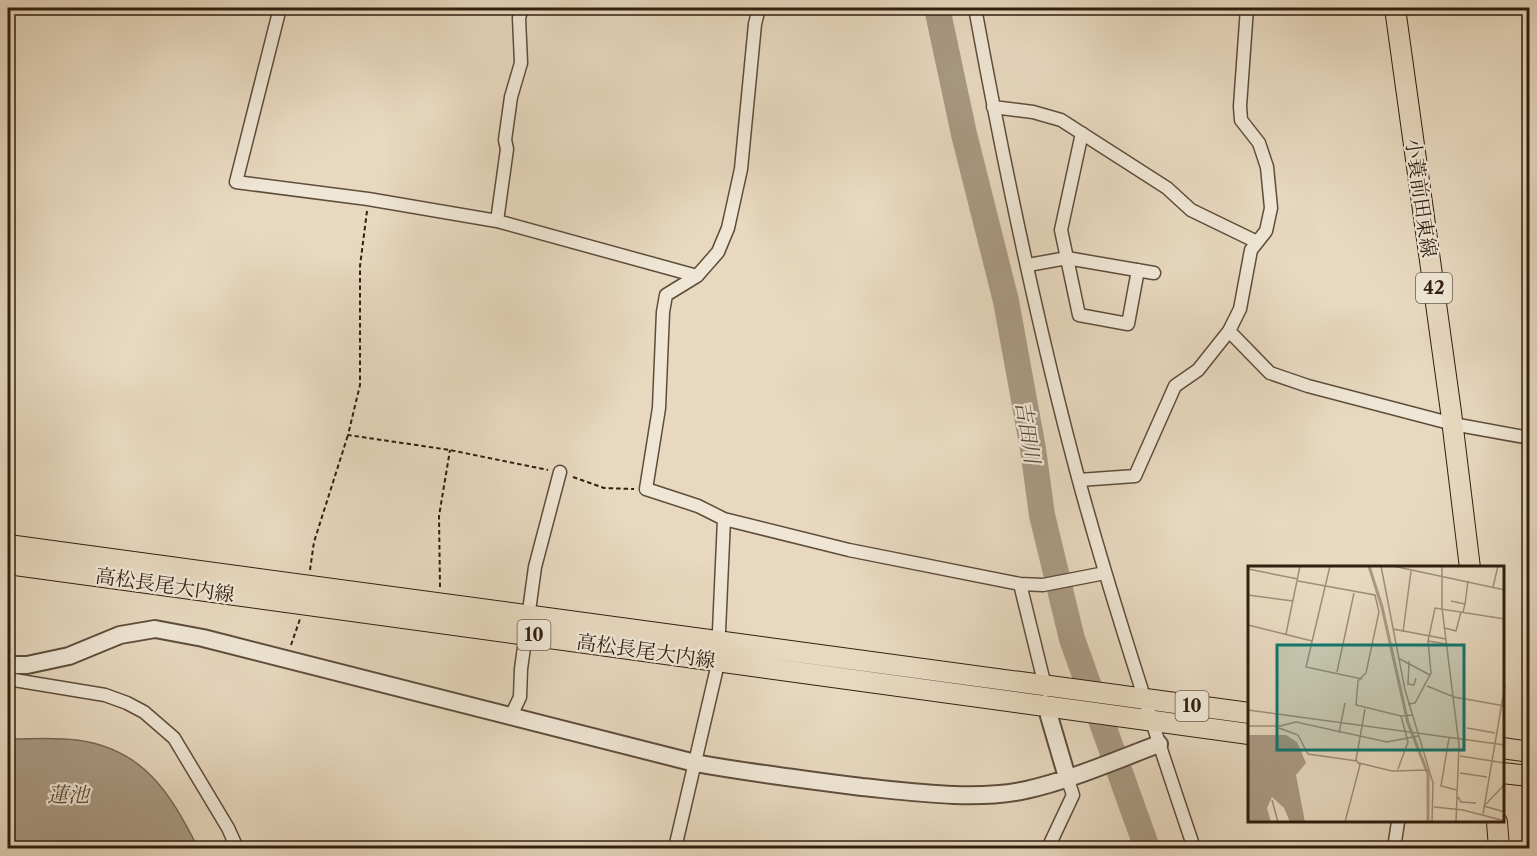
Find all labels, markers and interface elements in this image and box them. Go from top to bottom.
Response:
street label: 小蓑前田東線 [1401,137,1441,259]
road number: 42 [1416,273,1452,303]
water label: 吉田川 [1011,399,1046,467]
street label: 高松長尾大内線 [94,563,236,607]
inset map [1248,566,1504,823]
road number: 10 [518,620,550,650]
street label: 高松長尾大内線 [575,629,717,673]
road number: 10 [1176,691,1208,721]
water label: 蓮池 [47,782,91,807]

